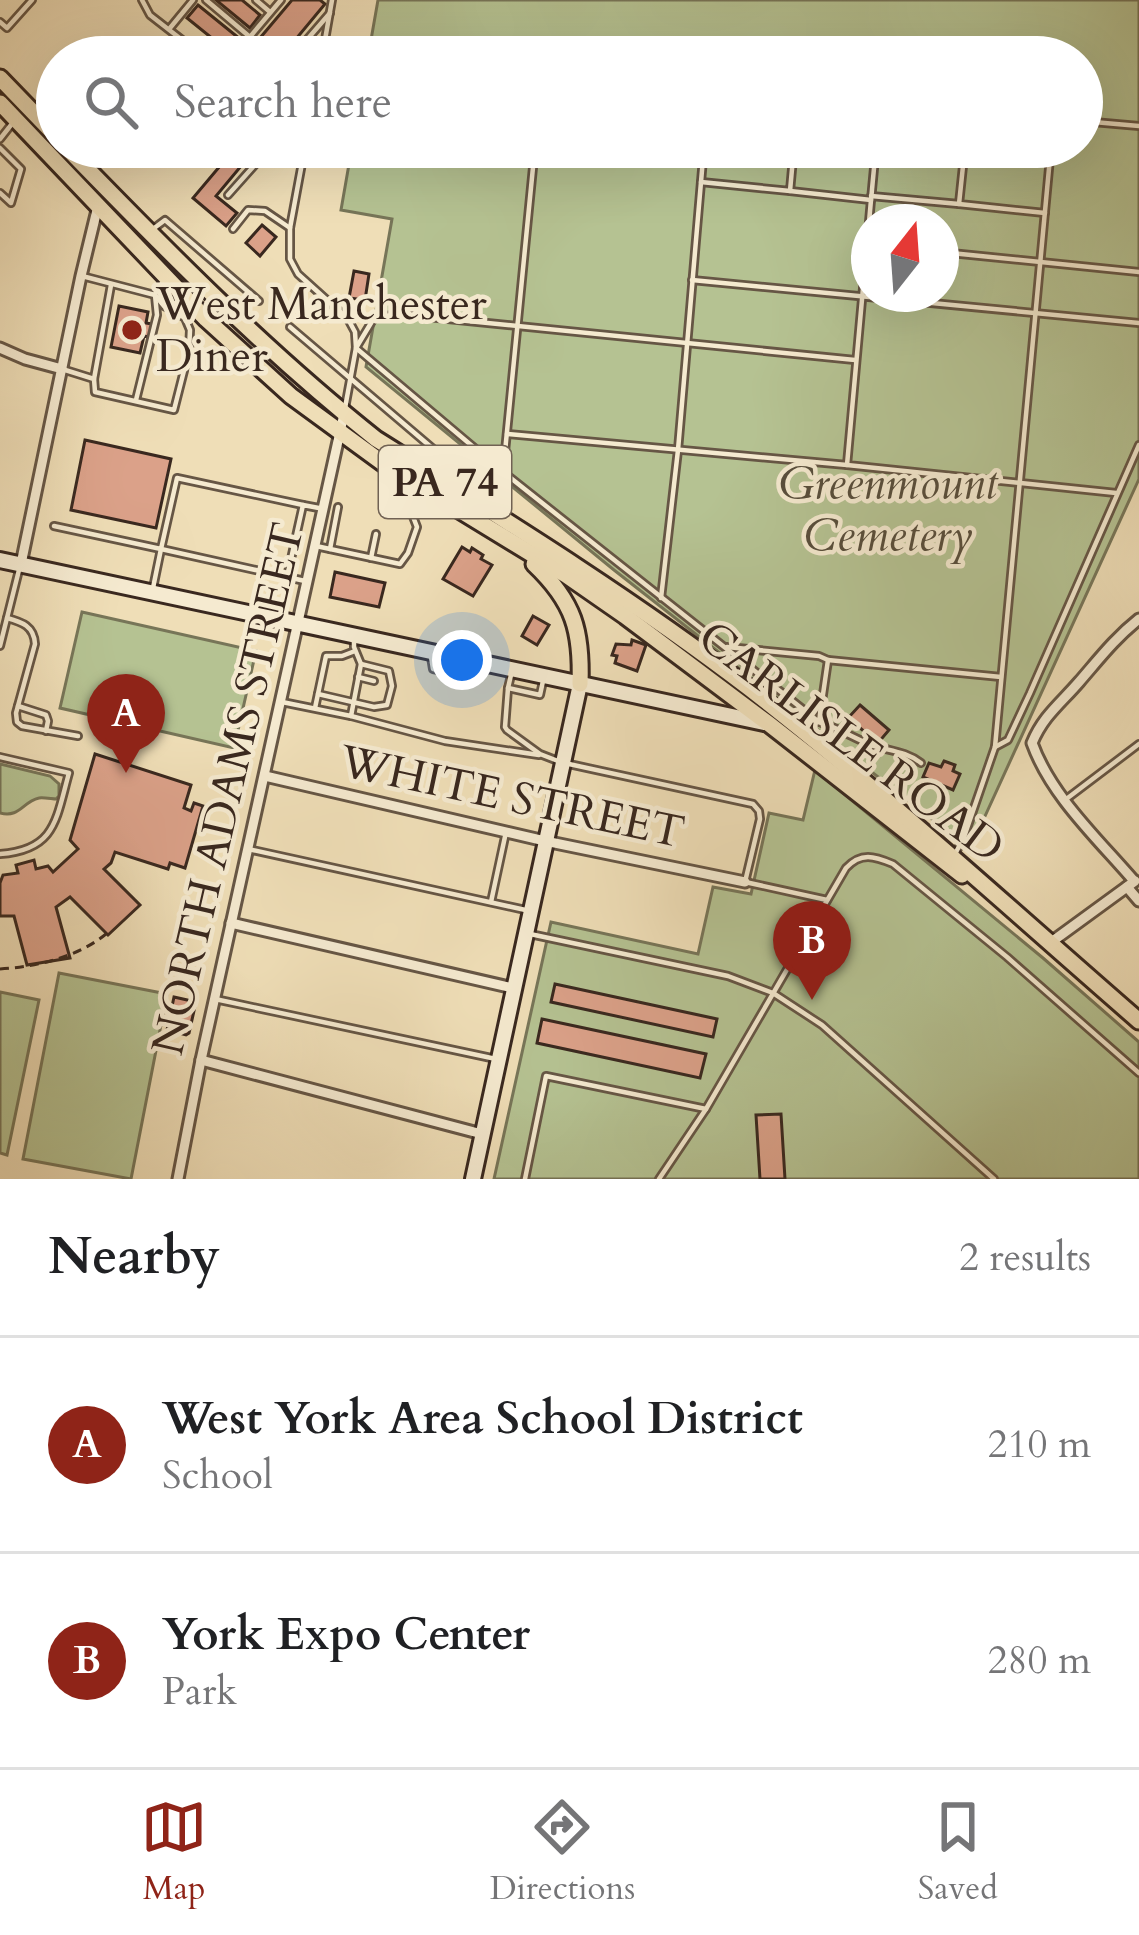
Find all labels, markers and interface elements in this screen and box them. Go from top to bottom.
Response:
search box [36,36,1103,168]
icon: search [78,69,144,135]
text: Search here [174,72,392,133]
north arrow [851,204,959,312]
place label: West Manchester Diner [155,274,487,387]
marker: West Manchester Diner [119,317,145,343]
road number: PA 74 [379,446,511,518]
park label: Greenmount Cemetery [779,453,999,566]
street label: NORTH ADAMS STREET [137,517,319,1061]
street label: CARLISLE ROAD [686,607,1016,877]
your location [432,630,492,690]
pin: A [87,674,165,773]
street label: WHITE STREET [333,730,690,863]
pin: B [773,901,851,1000]
text: Nearby [48,1222,220,1292]
text: 2 results [959,1231,1091,1284]
text: West York Area School District [162,1388,803,1449]
text: A [72,1418,102,1471]
text: 210 m [988,1418,1091,1471]
text: School [162,1449,273,1502]
text: York Expo Center [162,1604,530,1665]
text: B [73,1634,101,1687]
text: 280 m [988,1634,1091,1687]
text: Park [162,1665,237,1718]
tab: Map [141,1794,207,1911]
tab: Directions [490,1794,635,1911]
tab: Saved [918,1794,998,1911]

